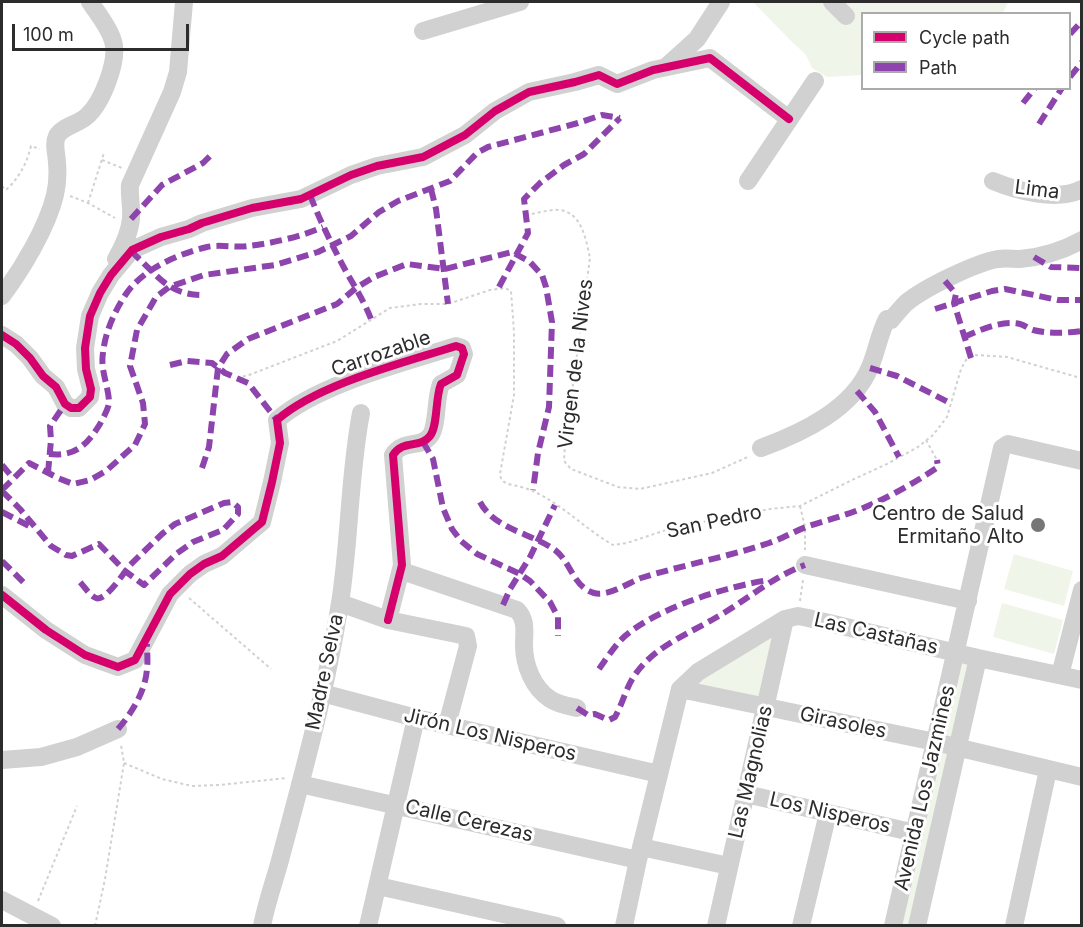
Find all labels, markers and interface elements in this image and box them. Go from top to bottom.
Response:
scale bar [15,12,192,50]
legend [861,12,1071,90]
text: 100 m [23,24,74,45]
text: Cycle path [919,27,1010,48]
text: Path [919,57,957,78]
street label: Lima [1013,175,1061,205]
street label: Virgen de la Nives [554,277,598,451]
street label: Carrozable [328,326,434,382]
street label: San Pedro [664,500,764,544]
place label: Centro de Salud Ermitaño Alto [872,502,1024,549]
marker: Centro de Salud Ermitaño Alto [1029,516,1047,534]
street label: Las Castañas [812,608,940,660]
street label: Madre Selva [301,612,349,732]
street label: Avenida Los Jazmines [890,683,960,893]
street label: Girasoles [797,702,889,744]
street label: Jirón Los Nisperos [401,703,579,767]
street label: Las Magnolias [724,703,778,841]
street label: Los Nisperos [767,787,893,839]
street label: Calle Cerezas [403,795,535,847]

